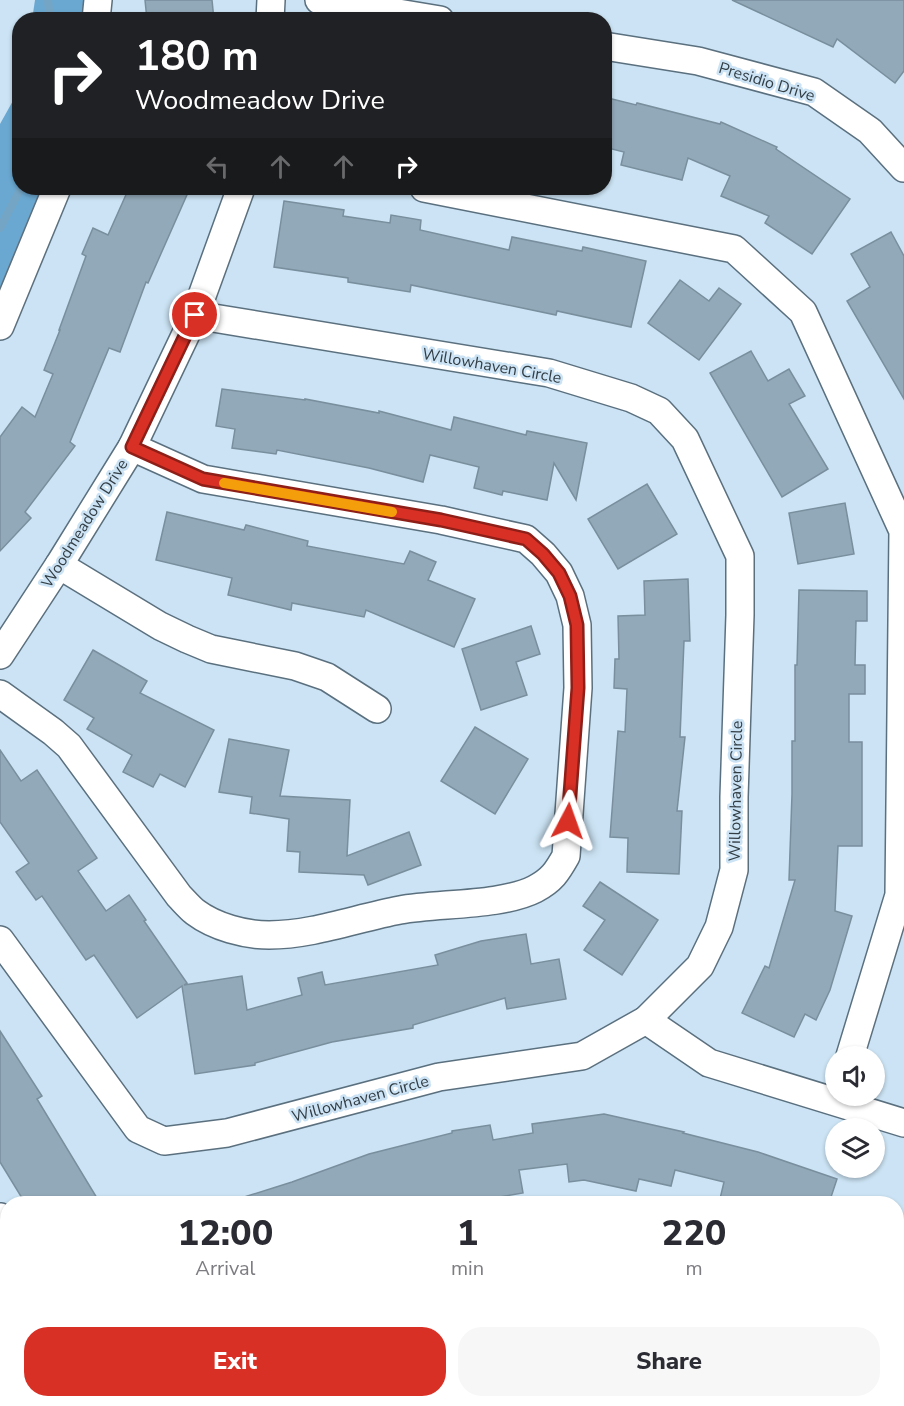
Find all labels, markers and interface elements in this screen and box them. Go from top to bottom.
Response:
text: 180 m [135,28,259,85]
icon: right [36,36,114,114]
street label: Presidio Drive [716,57,818,107]
text: Woodmeadow Drive [135,82,385,119]
icon: left [201,150,234,183]
icon: ahead [264,150,297,183]
icon: ahead [327,150,360,183]
icon: right [390,150,423,183]
pin [169,289,220,340]
icon: arrive [178,298,211,331]
street label: Willowhaven Circle [421,343,563,389]
street label: Woodmeadow Drive [36,455,133,592]
street label: Willowhaven Circle [724,720,748,862]
position arrow [536,789,600,853]
map controls [825,1046,885,1178]
button: sound [825,1046,885,1106]
street label: Willowhaven Circle [289,1070,431,1128]
button: layers [825,1118,885,1178]
text: 12:00 [178,1209,273,1258]
text: 1 [457,1209,478,1258]
text: 220 [662,1209,726,1258]
text: Arrival [195,1255,256,1282]
text: min [451,1255,484,1282]
text: m [685,1255,703,1282]
button: Exit [24,1327,446,1396]
button: Share [458,1327,880,1396]

